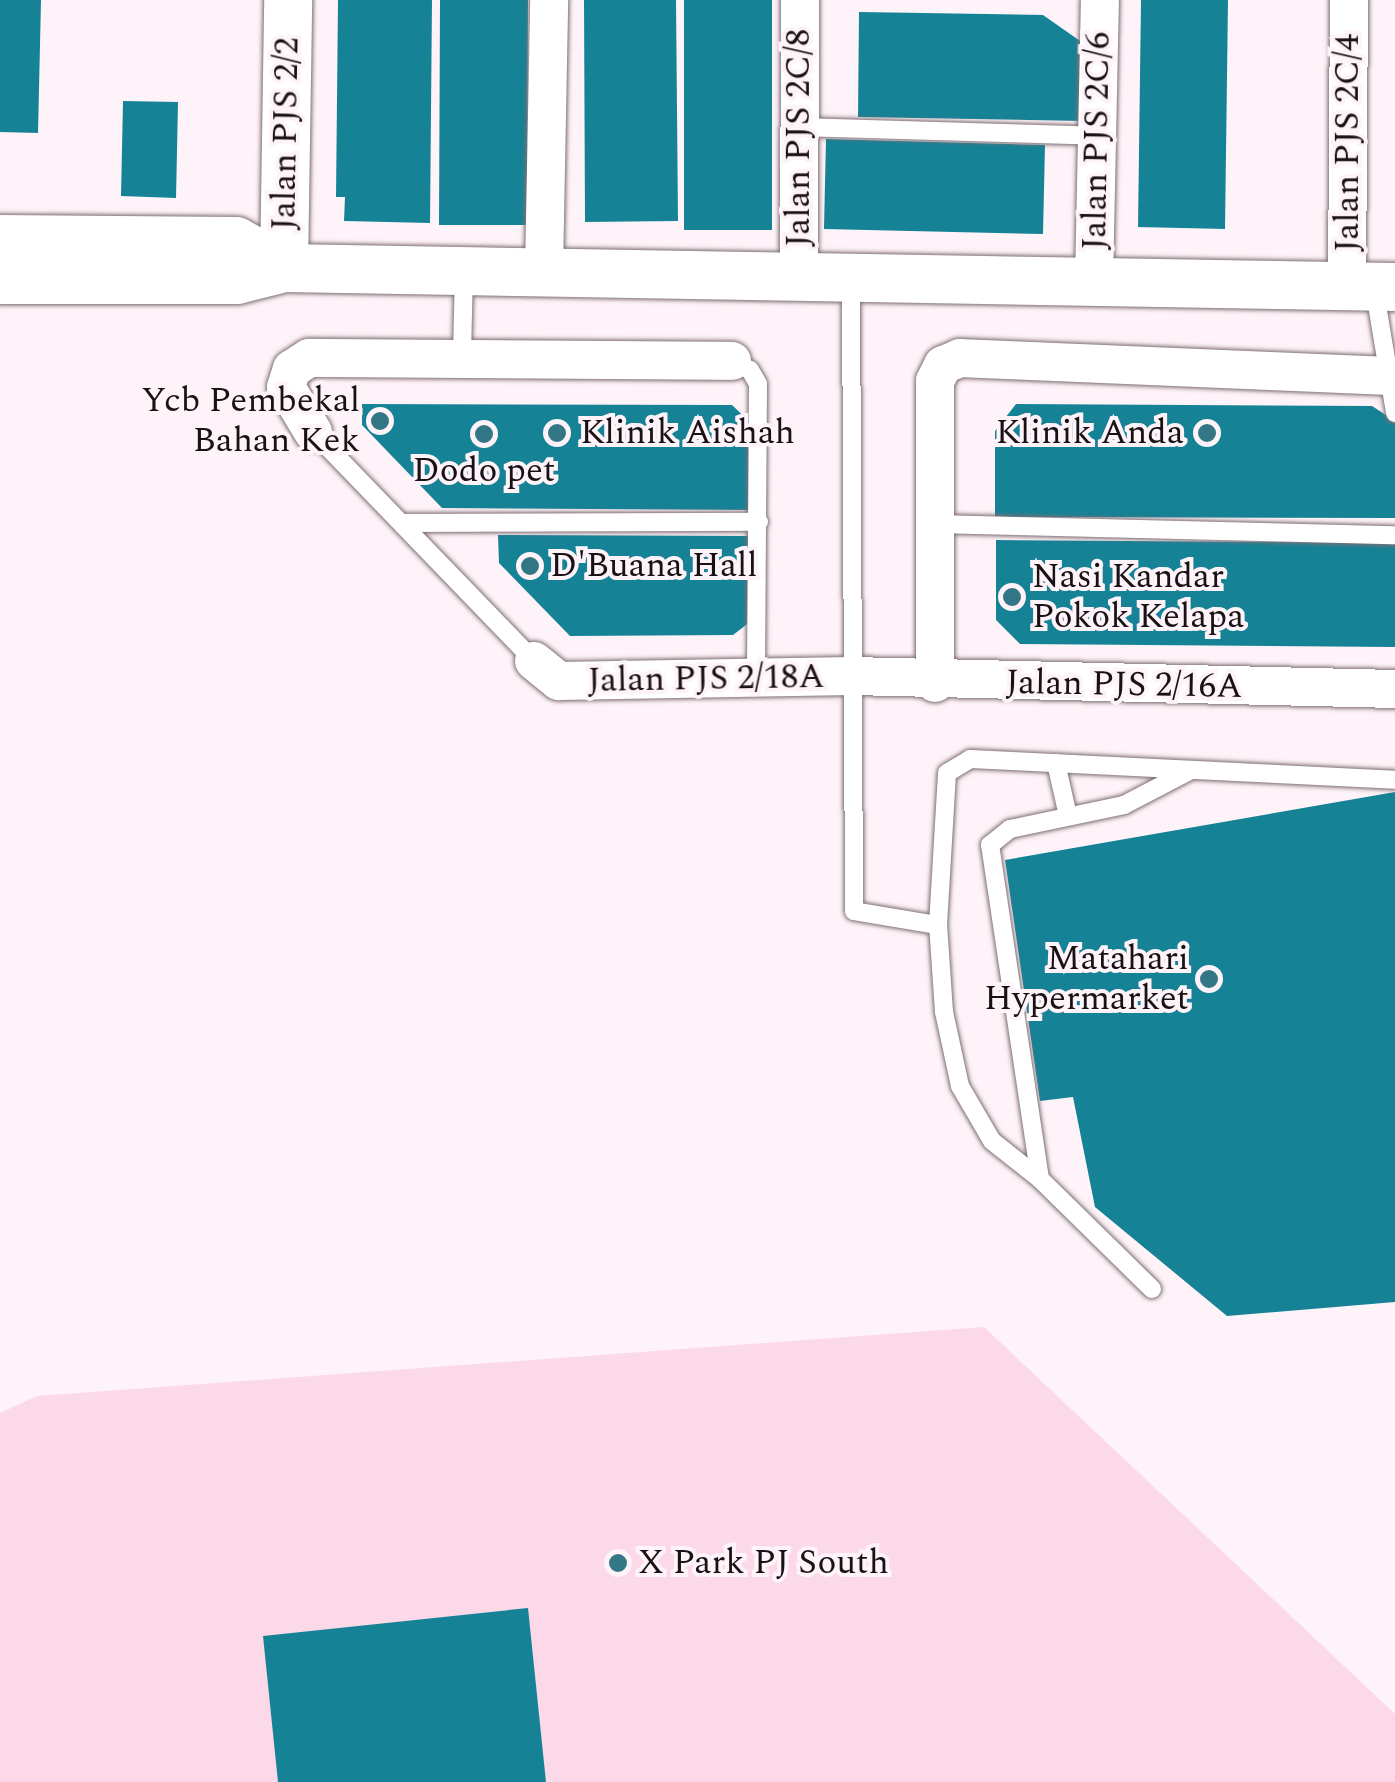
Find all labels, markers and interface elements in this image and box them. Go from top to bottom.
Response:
street label: Jalan PJS 2C/8 [778,29,820,247]
street label: Jalan PJS 2C/6 [1074,31,1120,251]
street label: Jalan PJS 2C/4 [1327,34,1369,252]
street label: Jalan PJS 2/2 [263,37,309,231]
place label: Ycb Pembekal Bahan Kek [141,380,360,462]
marker: Ycb Pembekal Bahan Kek [369,410,391,432]
place label: Klinik Aishah [580,412,795,454]
place label: Klinik Anda [996,412,1184,454]
marker: Klinik Aishah [544,420,570,446]
marker: Klinik Anda [1194,420,1220,446]
marker: Dodo pet [473,423,495,445]
place label: Dodo pet [413,450,555,492]
place label: D'Buana Hall [550,545,758,587]
marker: D'Buana Hall [519,555,541,577]
place label: Nasi Kandar Pokok Kelapa [1032,556,1244,638]
marker: Nasi Kandar Pokok Kelapa [1001,586,1023,608]
street label: Jalan PJS 2/18A [587,656,825,702]
street label: Jalan PJS 2/16A [1005,662,1243,708]
place label: Matahari Hypermarket [984,938,1189,1020]
marker: Matahari Hypermarket [1198,968,1220,990]
place label: X Park PJ South [638,1542,889,1584]
marker: X Park PJ South [607,1552,629,1574]

